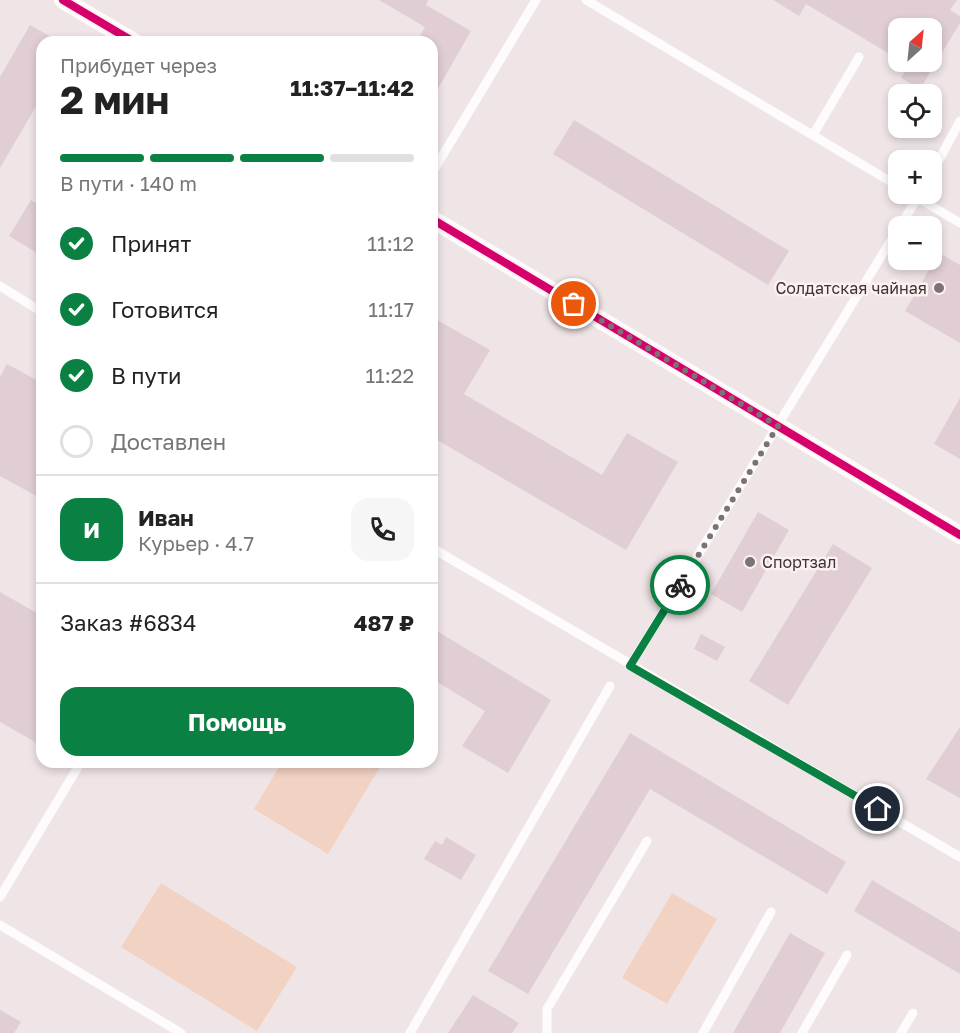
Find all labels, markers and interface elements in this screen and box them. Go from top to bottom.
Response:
north arrow [888,18,942,72]
map controls [888,18,942,270]
text: Прибудет через [60,53,217,77]
text: 11:37–11:42 [290,74,414,101]
text: 2 мин [60,76,169,123]
button: locate [888,84,942,138]
button: + [888,150,942,204]
text: В пути · 140 m [60,171,197,195]
button: − [888,216,942,270]
icon: check [60,227,93,260]
text: Принят [111,230,191,257]
text: 11:12 [367,231,414,255]
pin [548,278,599,329]
place label: Солдатская чайная [775,278,927,298]
marker: Солдатская чайная [932,281,946,295]
icon: bag [557,287,590,320]
icon: check [60,293,93,326]
text: Готовится [111,296,219,323]
text: 11:17 [368,297,414,321]
icon: check [60,359,93,392]
text: В пути [111,362,181,389]
text: 11:22 [365,363,414,387]
text: Доставлен [111,428,226,455]
button: phone [351,498,414,561]
text: Иван [138,504,194,531]
text: И [83,516,100,543]
text: Курьер · 4.7 [138,531,254,555]
place label: Спортзал [762,552,836,572]
courier [650,555,710,615]
marker: Спортзал [743,555,757,569]
icon: bike [664,569,697,602]
text: Заказ #6834 [60,609,196,636]
text: 487 ₽ [354,609,414,636]
button: Помощь [60,687,414,756]
pin [852,783,903,834]
icon: home [861,792,894,825]

